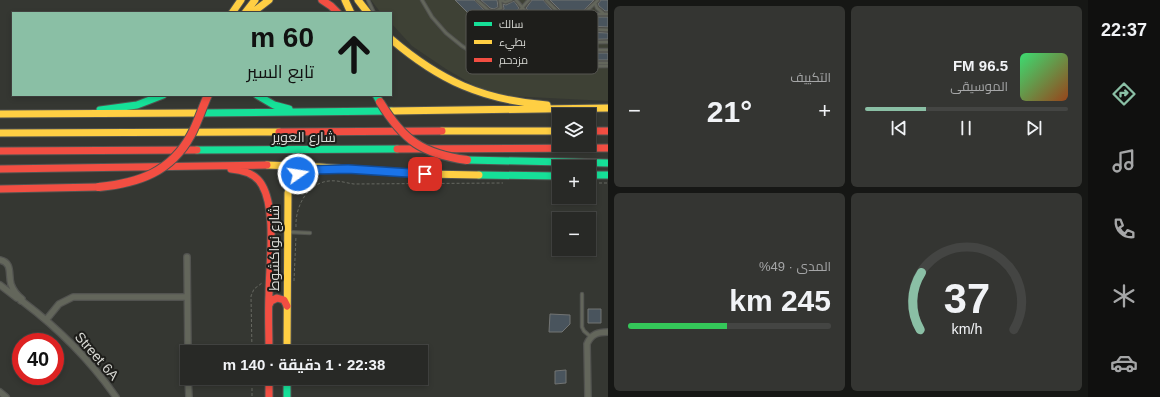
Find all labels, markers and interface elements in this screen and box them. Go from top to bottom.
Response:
legend [466,10,598,74]
text: سالك [499,18,523,30]
text: 22:37 [1101,20,1147,40]
text: 60 m [250,22,314,53]
icon: ahead [328,28,380,80]
text: بطيء [499,36,526,51]
text: مزدحم [499,54,528,68]
text: 96.5 FM [953,57,1008,74]
text: تابع السير [247,62,314,82]
text: التكييف [790,70,831,85]
text: الموسيقى [950,79,1008,94]
icon: directions [1110,80,1138,108]
text: 21° [707,95,752,128]
text: − [628,98,641,123]
text: + [818,98,831,123]
map controls [552,108,596,256]
button: layers [552,108,596,152]
icon: previous [888,117,910,139]
icon: pause [955,117,977,139]
icon: next [1023,117,1045,139]
street label: شارع العوير [271,129,336,146]
icon: music [1110,147,1138,175]
position arrow [277,153,319,195]
pin [408,157,442,191]
button: + [552,160,596,204]
icon: arrive [414,163,436,185]
street label: شارع نواكشوط [266,205,283,291]
button: − [552,212,596,256]
icon: phone [1110,215,1138,243]
text: المدى · 49% [759,259,831,274]
text: 37 [943,275,990,322]
icon: climate [1110,282,1138,310]
text: 245 km [729,284,831,317]
text: km/h [951,320,982,336]
street label: Street 6A [72,329,123,384]
speed limit sign: 40 [12,333,64,385]
icon: car [1110,349,1138,377]
text: 22:38 · 1 دقيقة · 140 m [223,356,385,373]

